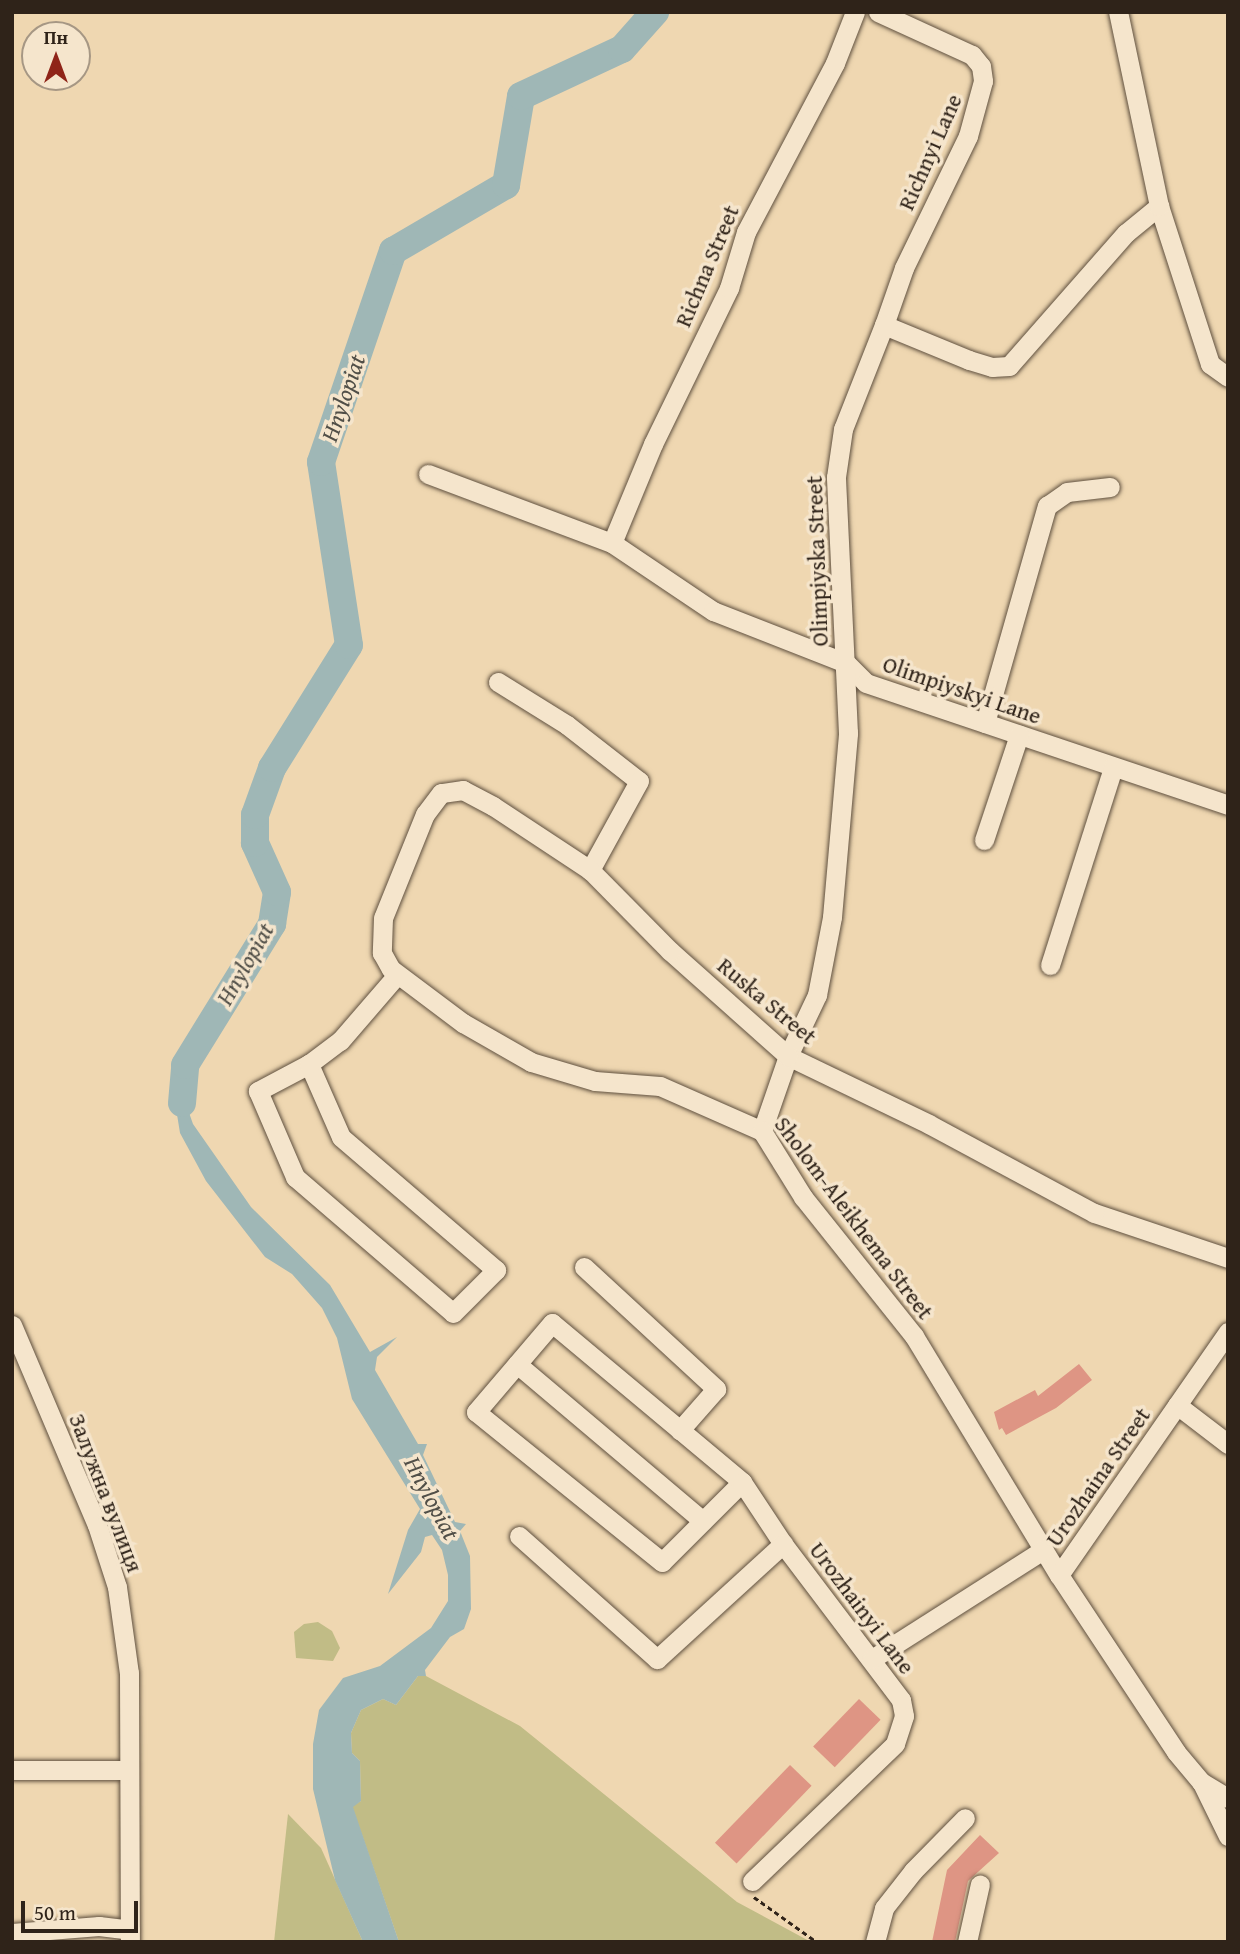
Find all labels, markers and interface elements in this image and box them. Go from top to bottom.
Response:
north arrow [21,21,91,91]
text: Пн [44,23,68,51]
street label: Richnyi Lane [892,90,968,214]
street label: Richna Street [669,201,745,331]
water label: Hnylopiat [315,351,371,445]
street label: Olimpiyska Street [800,475,834,647]
street label: Olimpiyskyi Lane [879,650,1045,730]
water label: Hnylopiat [210,918,280,1010]
street label: Ruska Street [712,952,822,1050]
street label: Sholom-Aleikhema Street [769,1111,939,1325]
street label: Urozhaina Street [1040,1402,1156,1552]
street label: Залужна вулиця [63,1410,149,1576]
water label: Hnylopiat [398,1451,466,1545]
street label: Urozhainyi Lane [803,1537,921,1679]
scale bar [24,1888,142,1932]
text: 50 m [34,1897,76,1928]

